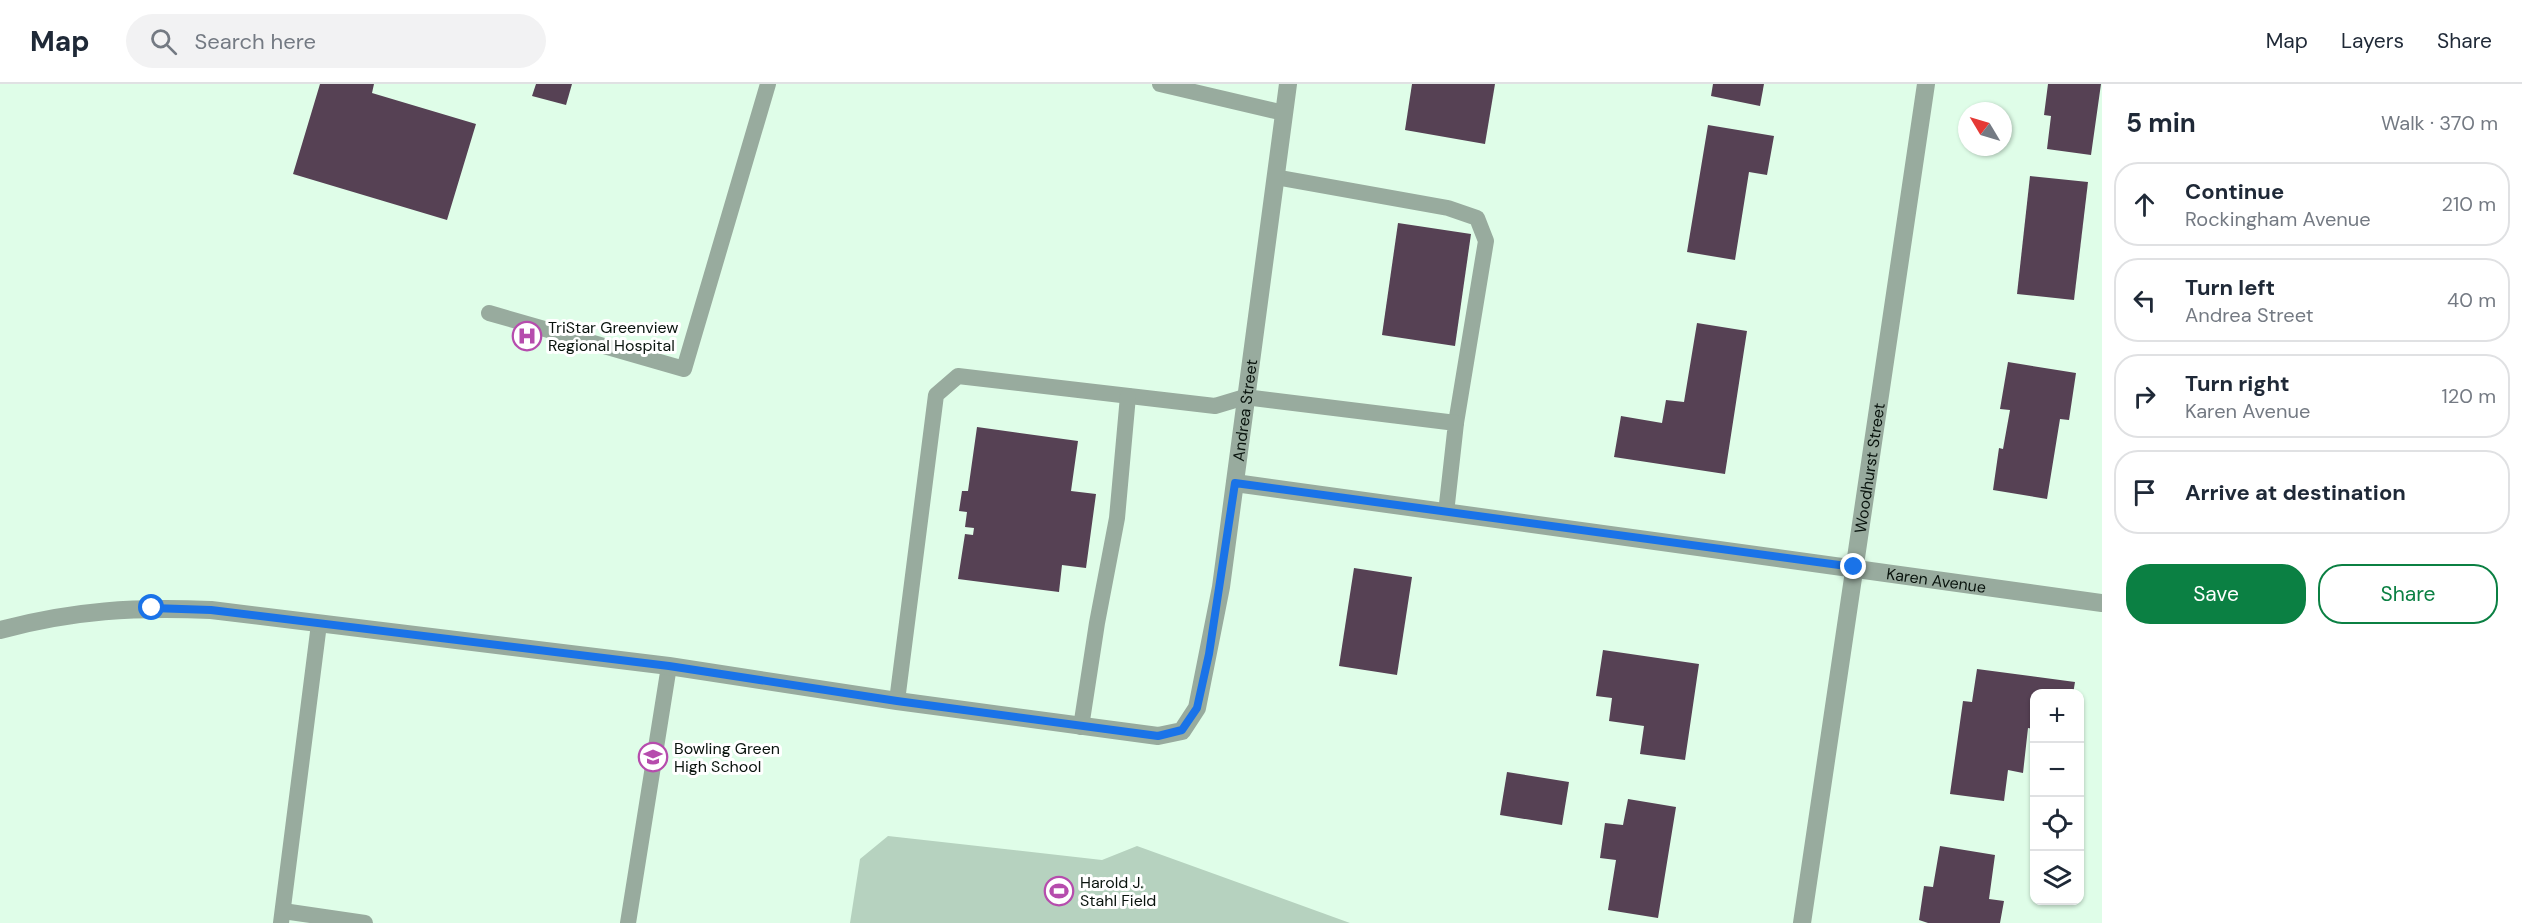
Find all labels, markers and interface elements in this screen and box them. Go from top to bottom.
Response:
search box [126,14,546,68]
text: Map [30,23,90,60]
icon: search [147,25,180,58]
text: Search here [195,27,316,56]
text: Map [2266,27,2308,55]
text: Layers [2341,27,2404,55]
text: Share [2437,27,2492,55]
north arrow [1958,102,2012,156]
text: 5 min [2126,106,2196,140]
text: Walk · 370 m [2381,110,2498,136]
text: Continue [2185,177,2284,206]
icon: ahead [2128,188,2161,221]
text: 210 m [2441,191,2496,217]
text: Rockingham Avenue [2185,206,2371,232]
text: Turn left [2185,273,2275,302]
icon: left [2128,284,2161,317]
text: 40 m [2447,287,2496,313]
text: Andrea Street [2185,302,2314,328]
place label: TriStar Greenview Regional Hospital [548,317,678,356]
hospital icon: TriStar Greenview Regional Hospital [511,320,543,352]
street label: Andrea Street [1227,358,1262,463]
text: Turn right [2185,369,2290,398]
icon: right [2128,380,2161,413]
text: 120 m [2442,383,2496,409]
text: Karen Avenue [2185,398,2310,424]
street label: Woodhurst Street [1849,401,1889,535]
icon: arrive [2128,476,2161,509]
text: Arrive at destination [2185,478,2406,507]
route end [1840,553,1866,579]
street label: Karen Avenue [1885,563,1987,597]
button: Save [2126,564,2306,624]
button: Share [2318,564,2498,624]
route start [138,594,164,620]
map controls [2030,689,2084,905]
button: + [2030,689,2084,743]
place label: Bowling Green High School [674,738,780,777]
school or university icon: Bowling Green High School [637,741,669,773]
button: − [2030,743,2084,797]
button: locate [2030,797,2084,851]
button: layers [2030,851,2084,905]
place label: Harold J. Stahl Field [1080,872,1156,911]
sports icon: Harold J. Stahl Field [1043,875,1075,907]

